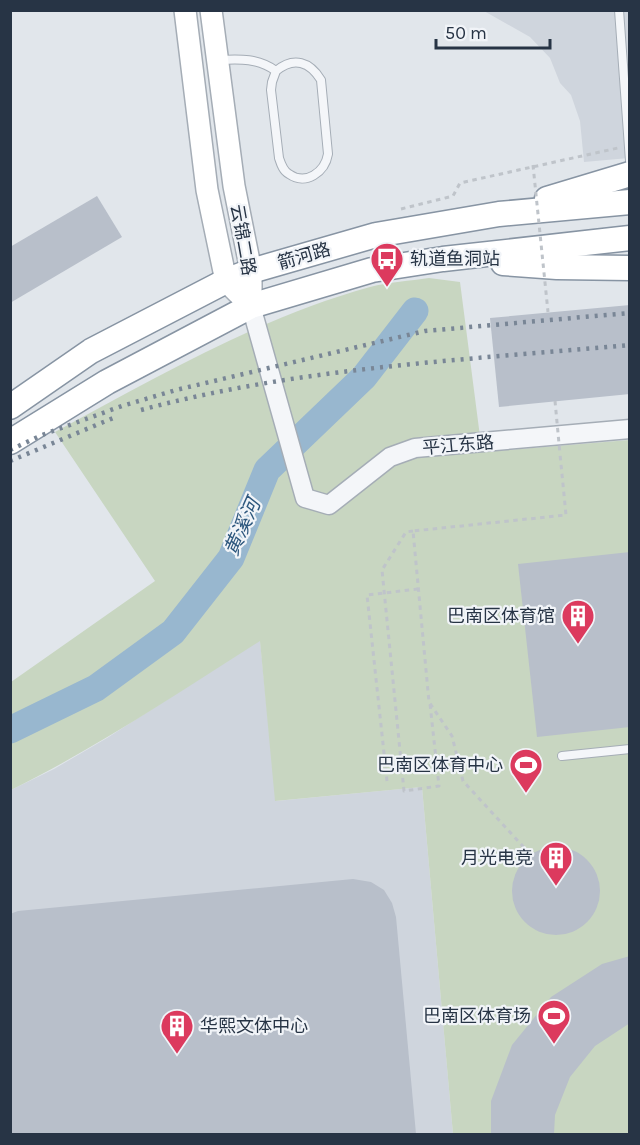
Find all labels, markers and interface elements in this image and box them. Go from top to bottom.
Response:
scale bar [436,12,550,50]
text: 50 m [445,22,487,44]
street label: 云锦二路 [226,203,260,277]
street label: 箭河路 [275,238,333,274]
bus stop icon: 轨道鱼洞站 [369,241,405,288]
place label: 轨道鱼洞站 [410,248,500,270]
street label: 平江东路 [421,431,495,459]
water label: 黄溪河 [220,491,267,559]
building icon: 巴南区体育馆 [560,598,596,645]
place label: 巴南区体育馆 [447,605,555,627]
sports icon: 巴南区体育中心 [508,747,544,794]
place label: 巴南区体育中心 [377,754,503,776]
building icon: 月光电竞 [538,840,574,887]
place label: 月光电竞 [461,847,533,869]
sports icon: 巴南区体育场 [536,998,572,1045]
place label: 巴南区体育场 [423,1005,531,1027]
building icon: 华熙文体中心 [159,1008,195,1055]
place label: 华熙文体中心 [200,1015,308,1037]

